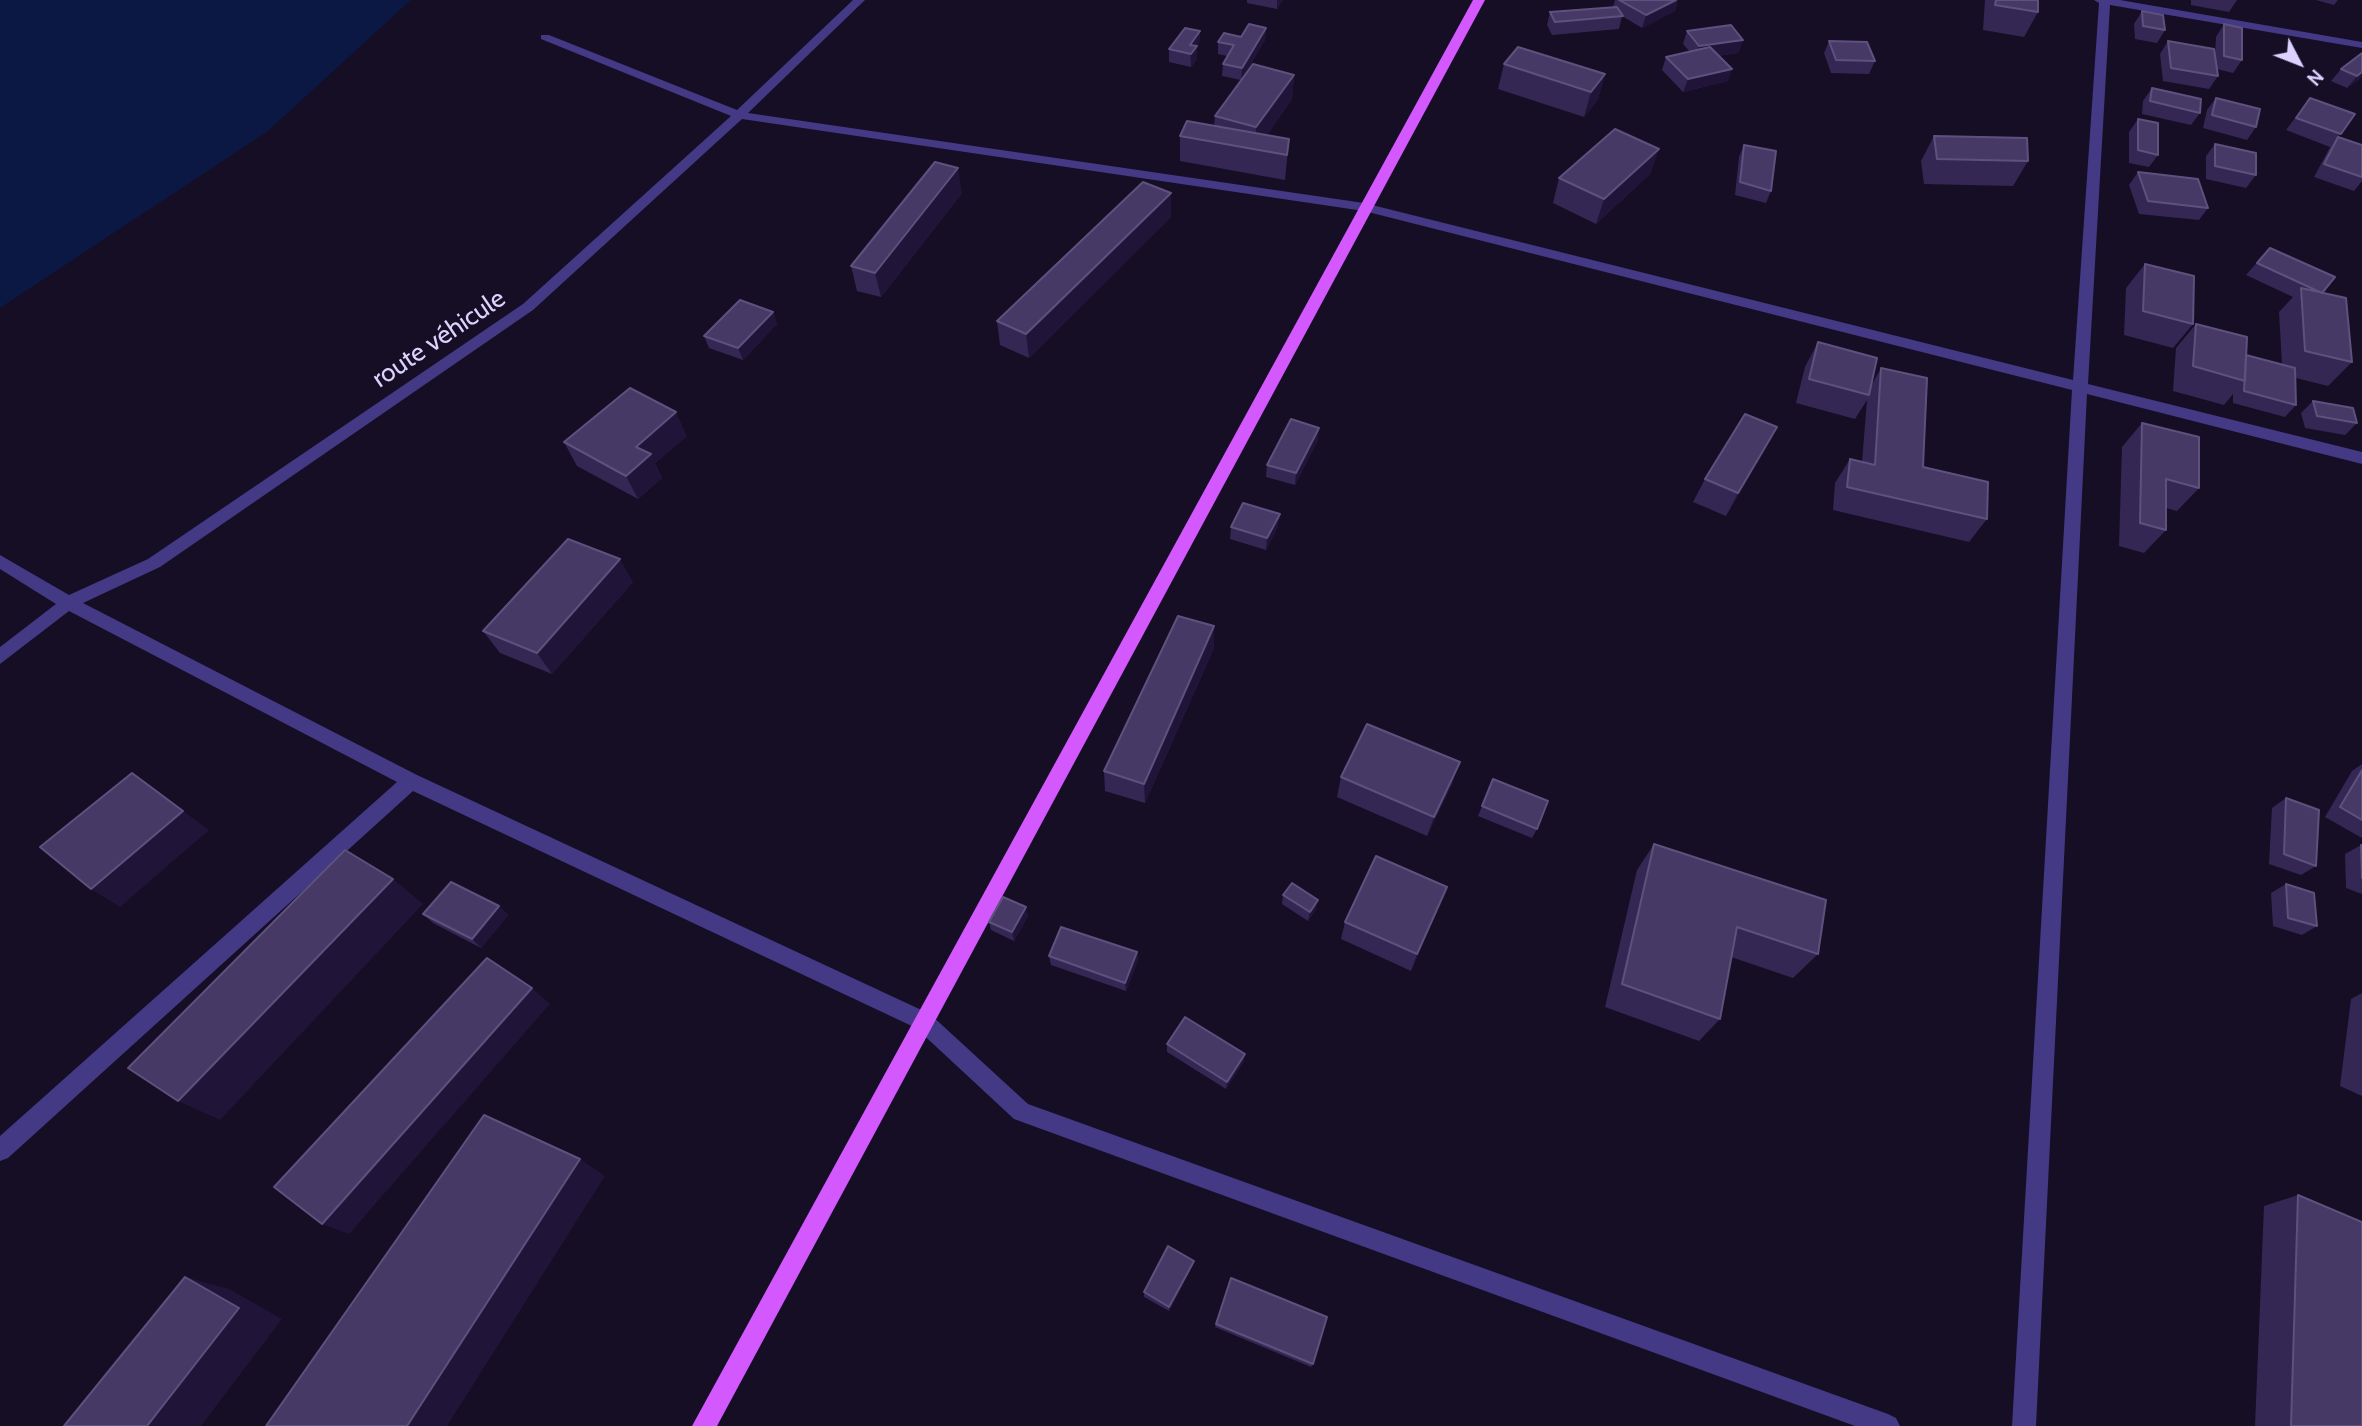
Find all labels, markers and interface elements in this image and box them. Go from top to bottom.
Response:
north arrow [2264,28,2334,98]
text: N [2302,65,2328,90]
street label: route véhicule [367,283,511,395]

